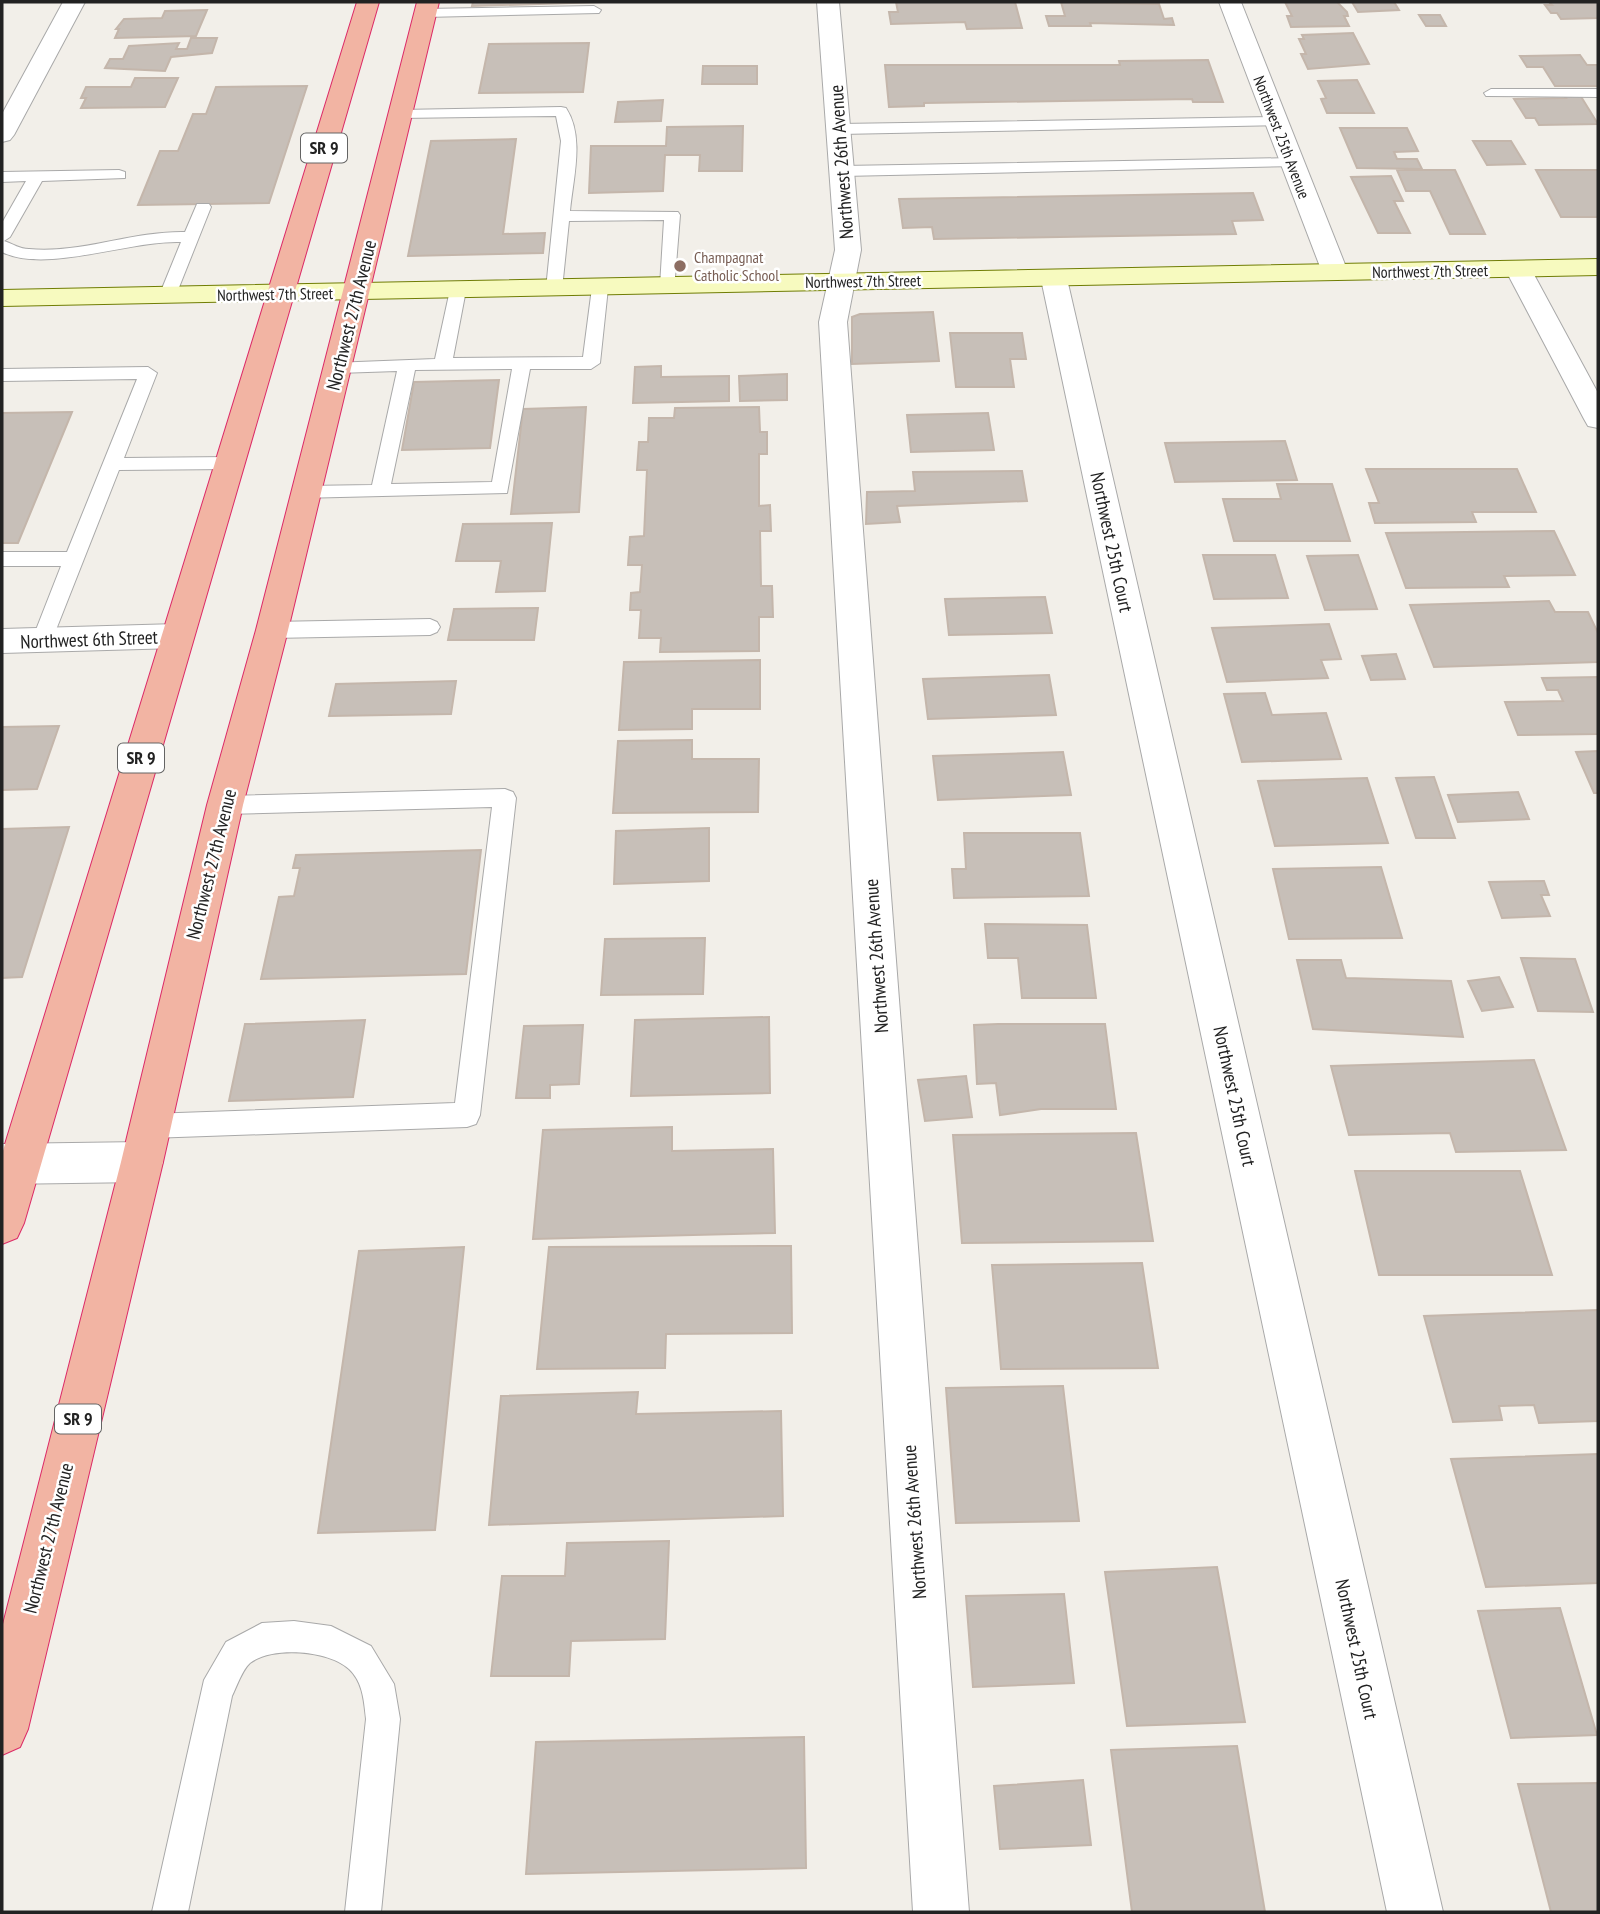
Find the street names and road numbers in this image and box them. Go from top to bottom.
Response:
street label: Northwest 25th Avenue [1249,73,1315,201]
street label: Northwest 26th Avenue [824,84,858,240]
road number: SR 9 [301,134,347,162]
street label: Northwest 27th Avenue [321,237,381,393]
street label: Northwest 7th Street [1372,260,1489,282]
street label: Northwest 7th Street [805,270,922,292]
street label: Northwest 7th Street [217,283,334,305]
street label: Northwest 25th Court [1085,470,1139,615]
street label: Northwest 6th Street [20,625,159,653]
road number: SR 9 [118,744,164,772]
street label: Northwest 27th Avenue [181,786,241,942]
street label: Northwest 26th Avenue [859,878,893,1034]
street label: Northwest 25th Court [1208,1024,1262,1169]
road number: SR 9 [55,1404,101,1434]
street label: Northwest 26th Avenue [897,1444,931,1600]
street label: Northwest 27th Avenue [18,1460,78,1616]
street label: Northwest 25th Court [1330,1577,1384,1722]

